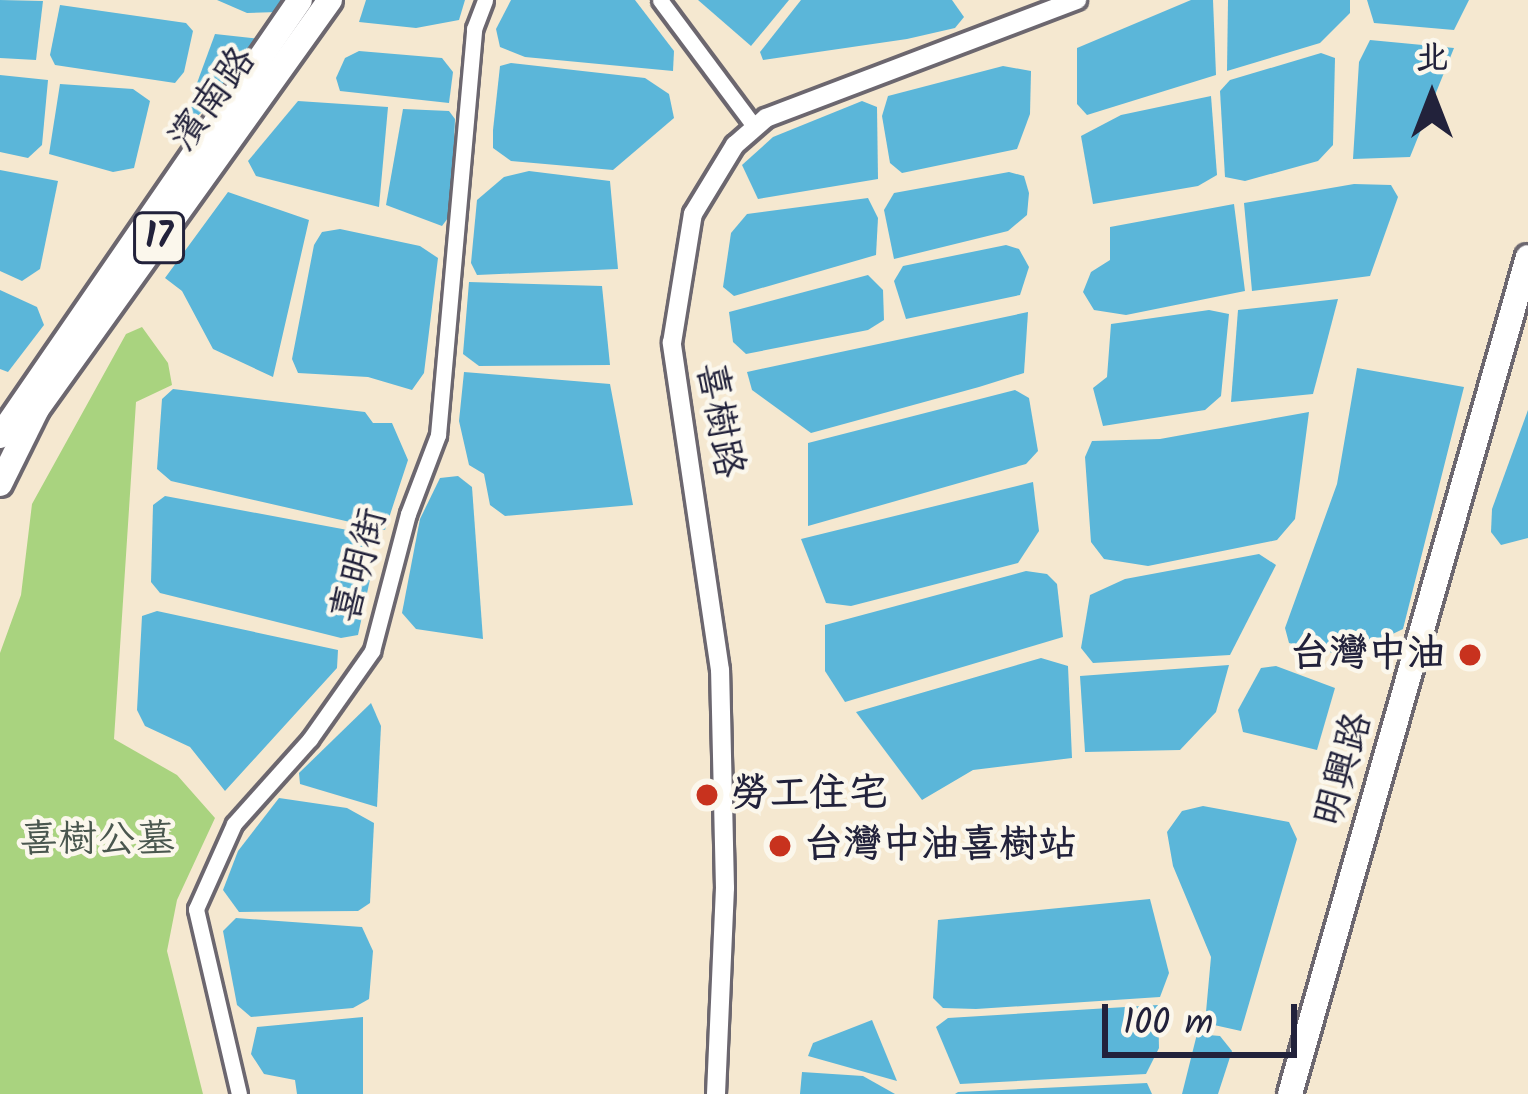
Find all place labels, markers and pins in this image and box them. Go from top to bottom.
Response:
place label: 台灣中油 [1290,632,1446,678]
marker: 台灣中油 [1457,642,1483,668]
place label: 勞工住宅 [731,772,887,818]
marker: 勞工住宅 [694,782,720,808]
place label: 台灣中油喜樹站 [804,823,1077,869]
marker: 台灣中油喜樹站 [767,833,793,859]

